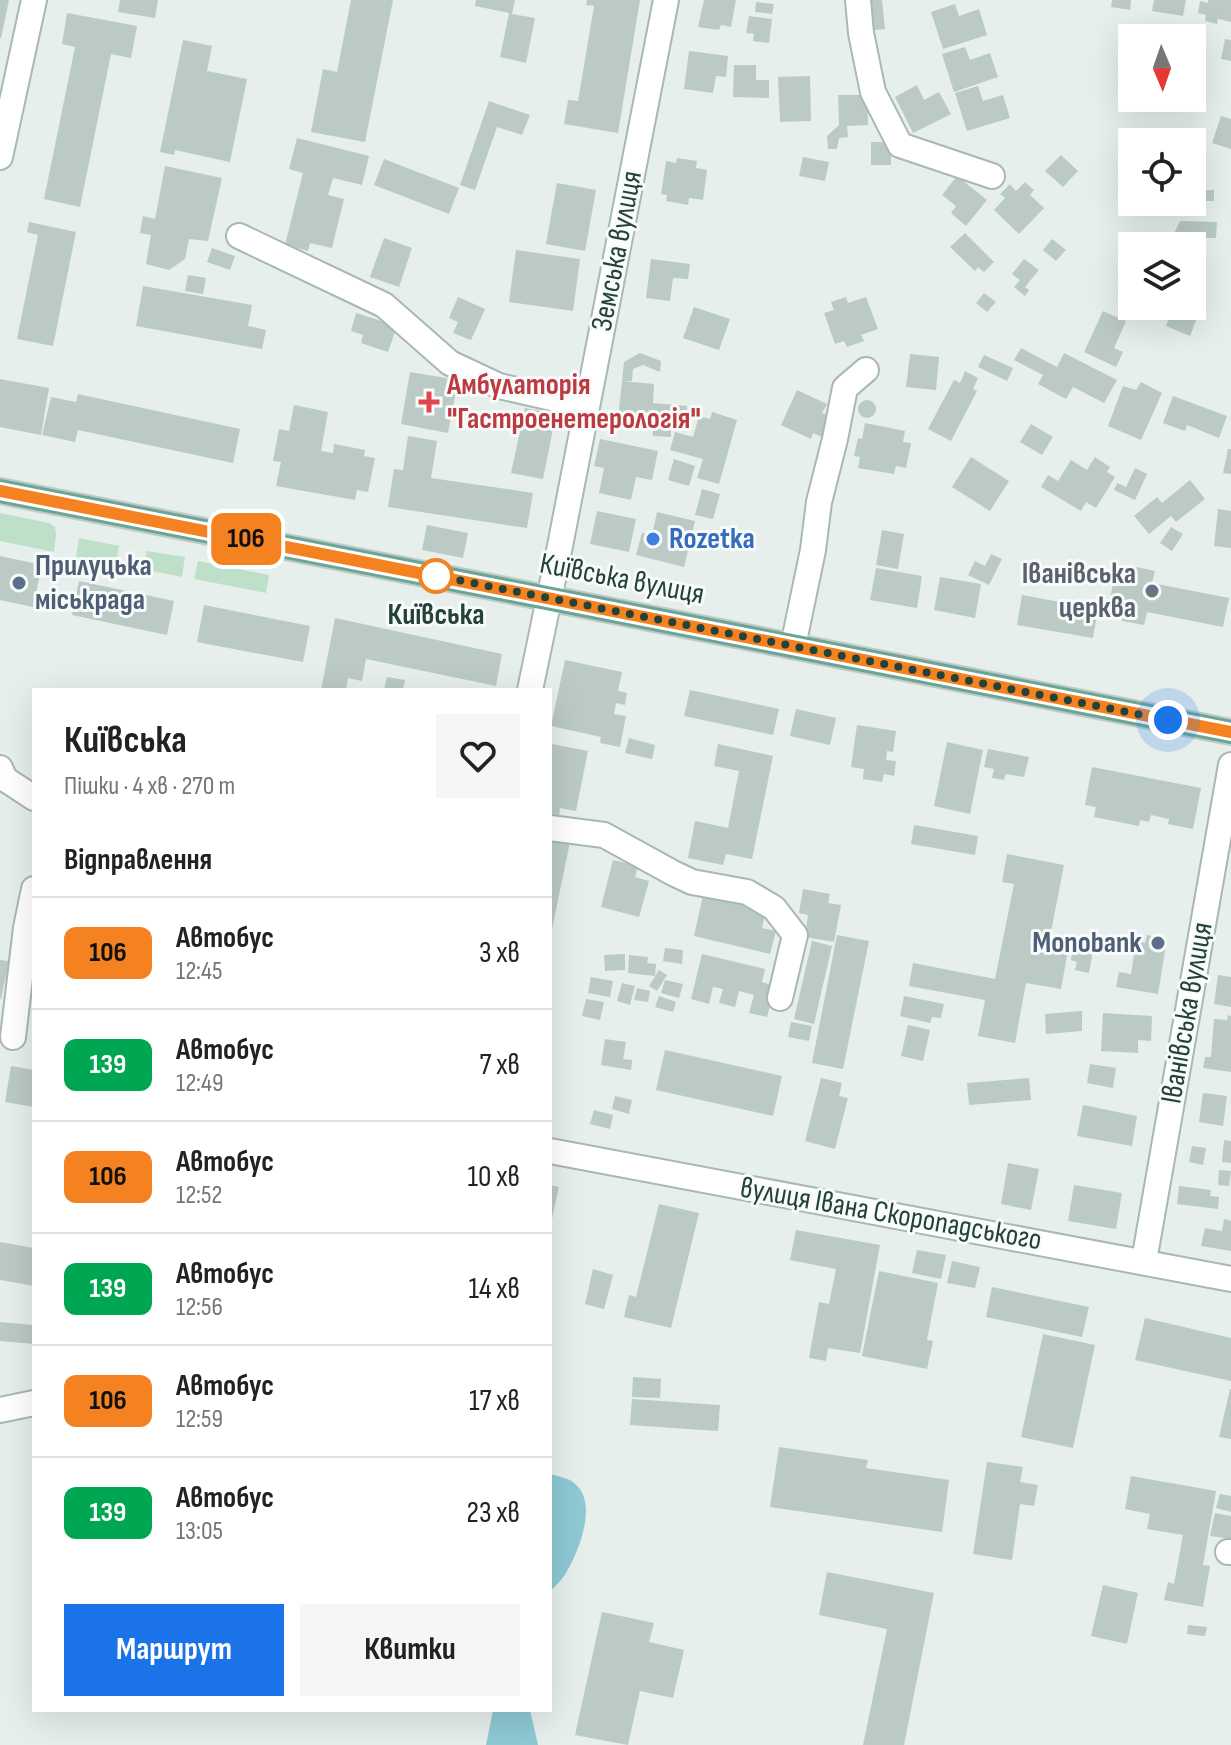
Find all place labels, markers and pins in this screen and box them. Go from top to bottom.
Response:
place label: Амбулаторія "Гастроенетерологія" [446,367,701,437]
marker: Амбулаторія "Гастроенетерологія" [418,391,440,413]
place label: Rozetka [669,521,755,557]
marker: Rozetka [644,530,662,548]
place label: Прилуцька міськрада [35,548,152,618]
place label: Іванівська церква [1022,556,1136,626]
marker: Київська [419,559,453,593]
marker: Прилуцька міськрада [10,574,28,592]
marker: Іванівська церква [1143,582,1161,600]
place label: Київська [388,597,484,633]
place label: Monobank [1032,925,1142,961]
marker: Monobank [1149,934,1167,952]

